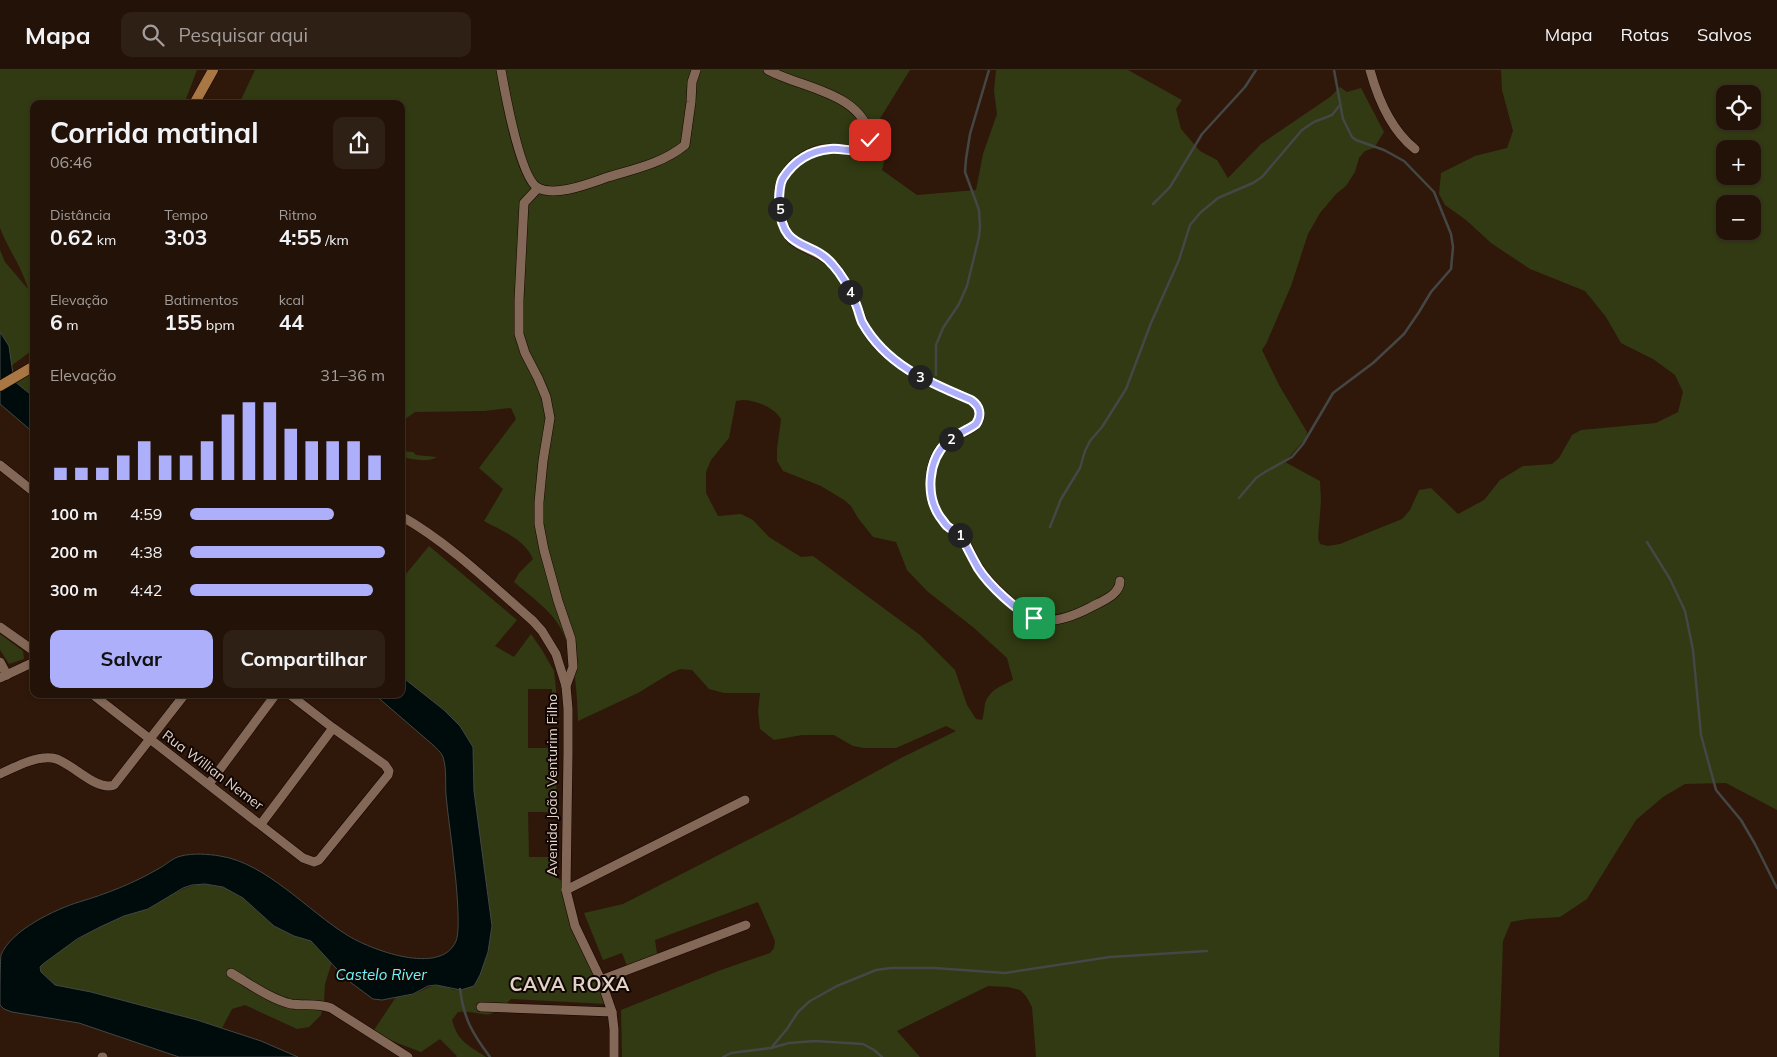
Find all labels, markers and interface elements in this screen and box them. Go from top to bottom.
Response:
search box [121,12,471,57]
text: Mapa [25,20,91,50]
icon: search [139,21,167,49]
text: Pesquisar aqui [179,23,308,47]
text: Mapa [1545,23,1593,46]
text: Rotas [1621,23,1669,46]
text: Salvos [1697,23,1752,46]
map controls [1716,85,1761,240]
button: locate [1716,85,1761,130]
text: Corrida matinal [50,115,259,150]
button: share [333,117,385,169]
pin [849,119,891,161]
icon: check [856,126,884,154]
button: + [1716,140,1761,185]
text: 06:46 [50,152,92,172]
button: − [1716,195,1761,240]
pin: 5 [768,196,792,222]
text: 5 [776,200,785,218]
text: Distância [50,206,111,224]
text: Tempo [164,206,208,224]
text: Ritmo [279,206,317,224]
text: 0.62 [50,224,93,250]
text: 3:03 [164,224,207,250]
text: 4:55 [279,224,322,250]
text: km [93,231,116,249]
text: /km [322,231,349,249]
pin: 4 [838,280,862,304]
text: 4 [846,283,855,301]
text: Elevação [50,291,108,309]
text: Batimentos [164,291,238,309]
text: kcal [279,291,304,309]
text: 6 [50,309,63,335]
text: 155 [164,309,202,335]
text: 44 [279,309,304,335]
text: m [63,316,79,334]
text: bpm [202,316,235,334]
pin: 3 [908,364,932,390]
text: Elevação [50,365,116,385]
text: 31–36 m [320,365,385,385]
text: 3 [916,368,925,386]
pin: 2 [938,426,964,452]
text: 2 [947,430,956,448]
text: 100 m [50,504,98,524]
text: 4:59 [130,504,162,524]
pin: 1 [948,522,972,548]
text: 1 [956,526,965,544]
text: 200 m [50,542,98,562]
text: 4:38 [130,542,162,562]
text: 300 m [50,580,98,600]
text: 4:42 [130,580,162,600]
pin [1013,597,1055,639]
icon: arrive [1020,604,1048,632]
button: Salvar [50,630,213,688]
button: Compartilhar [223,630,385,688]
street label: Avenida João Venturim Filho [543,694,561,876]
street label: Rua Willian Nemer [159,726,268,814]
water label: Castelo River [335,965,427,984]
district label: CAVA ROXA [509,972,631,996]

